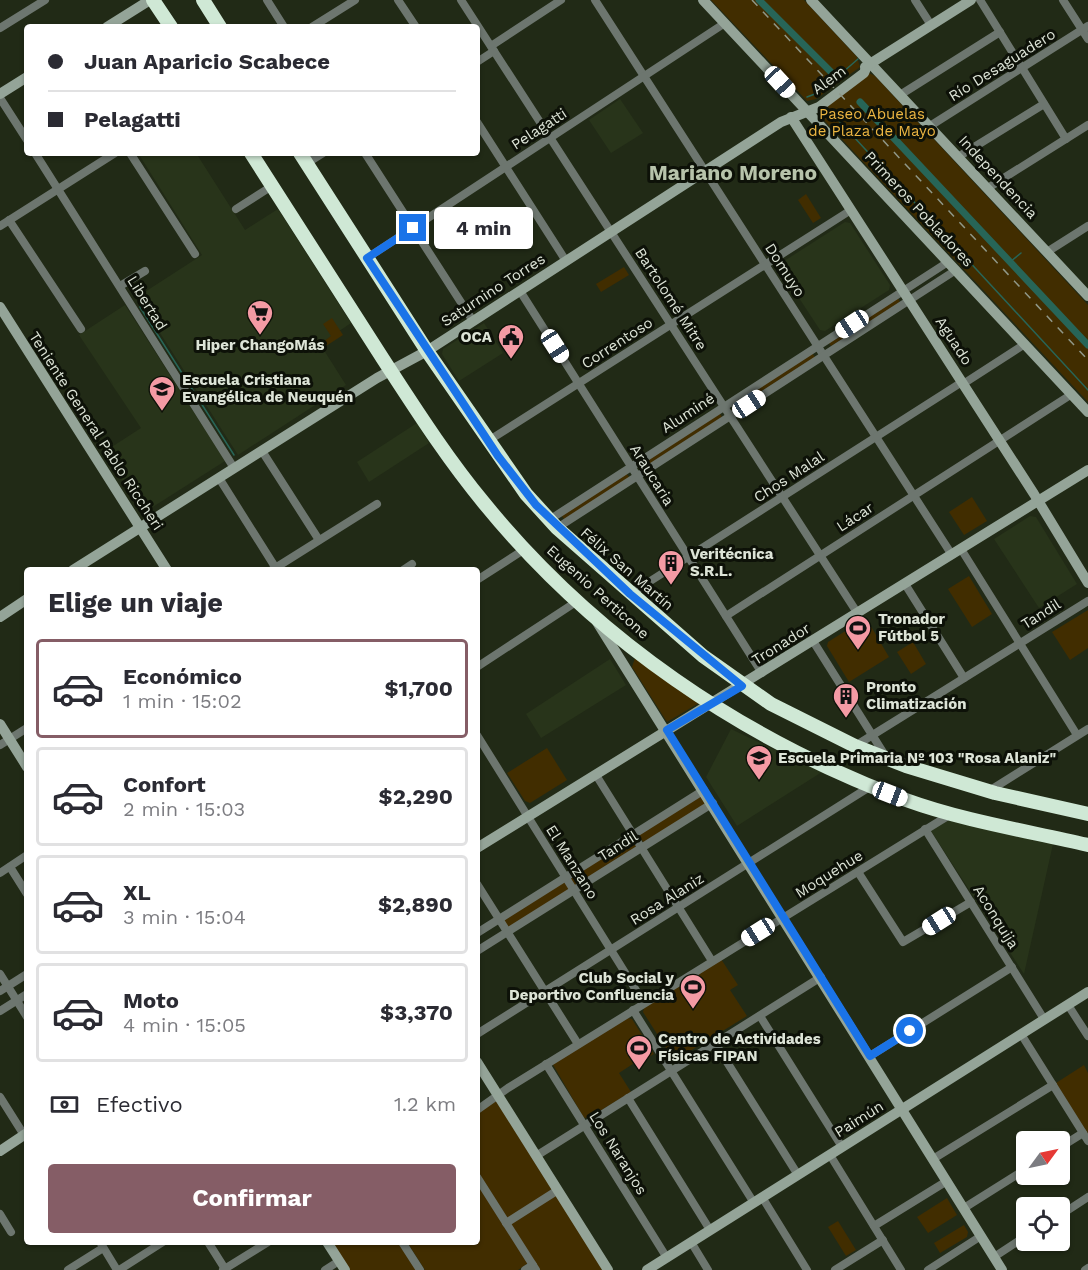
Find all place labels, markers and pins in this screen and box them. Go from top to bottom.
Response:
supermarket icon: Hiper ChangoMás [245,298,275,336]
public building icon: OCA [496,322,526,360]
place label: OCA [461,328,493,346]
place label: Hiper ChangoMás [195,336,325,354]
place label: Escuela Cristiana Evangélica de Neuquén [182,371,353,406]
school or university icon: Escuela Cristiana Evangélica de Neuquén [147,374,177,412]
place label: Veritécnica S.R.L. [690,545,774,580]
building icon: Veritécnica S.R.L. [656,548,686,586]
place label: Tronador Fútbol 5 [878,610,946,645]
sports icon: Tronador Fútbol 5 [843,613,873,651]
place label: Pronto Climatización [866,678,966,713]
building icon: Pronto Climatización [831,681,861,719]
school or university icon: Escuela Primaria Nº 103 "Rosa Alaniz" [744,743,774,781]
place label: Escuela Primaria Nº 103 "Rosa Alaniz" [778,749,1057,767]
place label: Club Social y Deportivo Confluencia [509,969,675,1004]
sports icon: Club Social y Deportivo Confluencia [678,972,708,1010]
place label: Centro de Actividades Físicas FIPAN [658,1030,821,1065]
sports icon: Centro de Actividades Físicas FIPAN [624,1033,654,1071]

